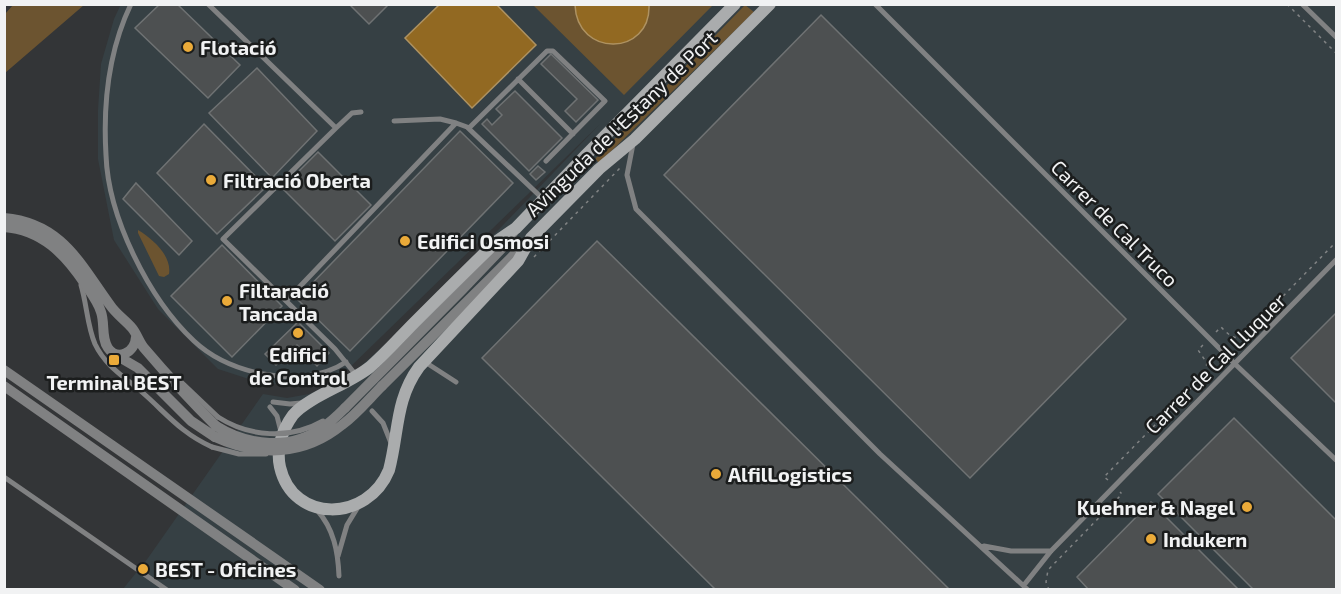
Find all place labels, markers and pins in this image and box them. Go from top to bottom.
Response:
place label: Flotació [200,35,277,59]
marker: Flotació [181,40,195,54]
place label: Filtració Oberta [223,168,371,192]
marker: Filtració Oberta [204,173,218,187]
place label: Edifici Osmosi [417,229,549,253]
marker: Edifici Osmosi [398,234,412,248]
place label: Filtaració Tancada [239,278,329,325]
marker: Filtaració Tancada [220,294,234,308]
marker: Edifici de Control [291,326,305,340]
place label: Edifici de Control [249,342,347,389]
marker: Terminal BEST [107,353,121,367]
place label: Terminal BEST [47,370,181,394]
place label: AlfilLogistics [728,462,852,486]
marker: AlfilLogistics [709,467,723,481]
place label: Kuehner & Nagel [1077,495,1235,519]
marker: Kuehner & Nagel [1240,500,1254,514]
place label: Indukern [1163,527,1247,551]
marker: Indukern [1144,532,1158,546]
place label: BEST - Oficines [155,557,296,581]
marker: BEST - Oficines [136,562,150,576]

